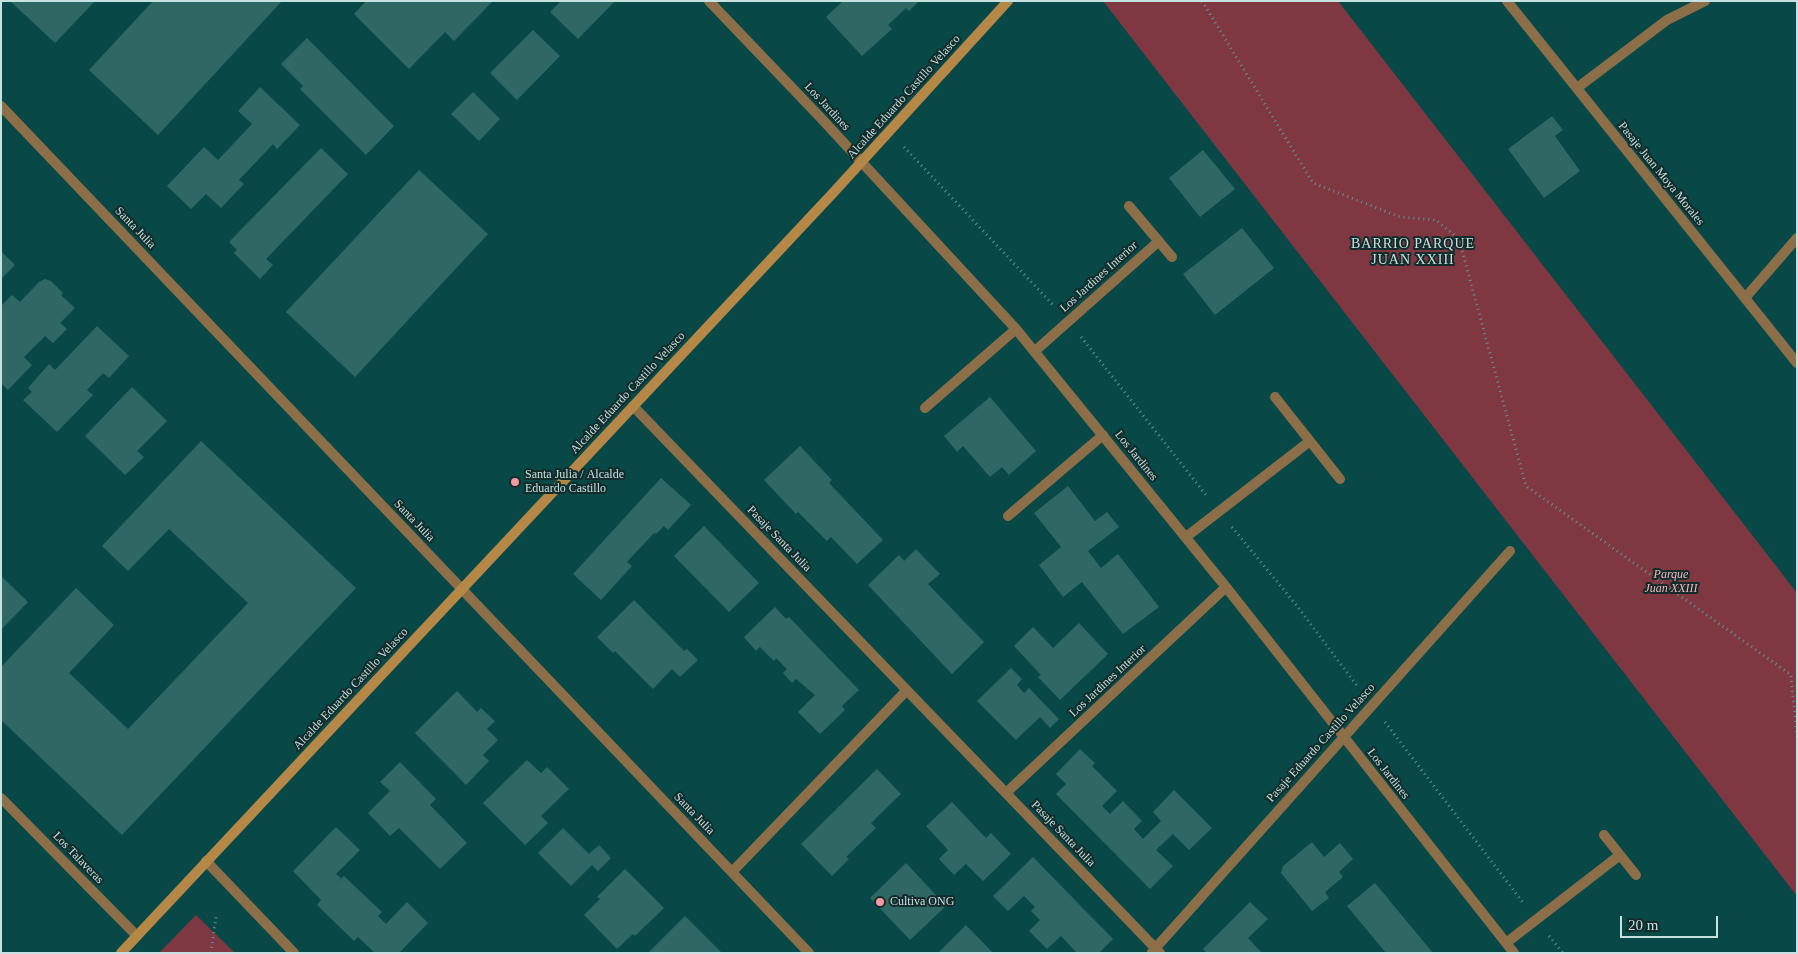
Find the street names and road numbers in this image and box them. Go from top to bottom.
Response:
street label: Alcalde Eduardo Castillo Velasco [845,32,963,162]
street label: Los Jardines [801,80,853,134]
street label: Pasaje Juan Moya Morales [1615,119,1707,229]
street label: Santa Julia [112,204,158,252]
street label: Los Jardines Interior [1057,238,1141,316]
street label: Alcalde Eduardo Castillo Velasco [568,329,688,457]
street label: Los Jardines [1111,428,1161,484]
street label: Santa Julia [391,497,437,545]
street label: Pasaje Santa Julia [744,503,814,575]
street label: Alcalde Eduardo Castillo Velasco [291,625,411,753]
street label: Los Jardines Interior [1067,642,1149,720]
street label: Pasaje Eduardo Castillo Velasco [1264,681,1378,805]
street label: Los Jardines [1364,746,1412,802]
street label: Santa Julia [671,790,717,838]
street label: Pasaje Santa Julia [1028,798,1098,870]
street label: Los Talaveras [50,829,106,887]

